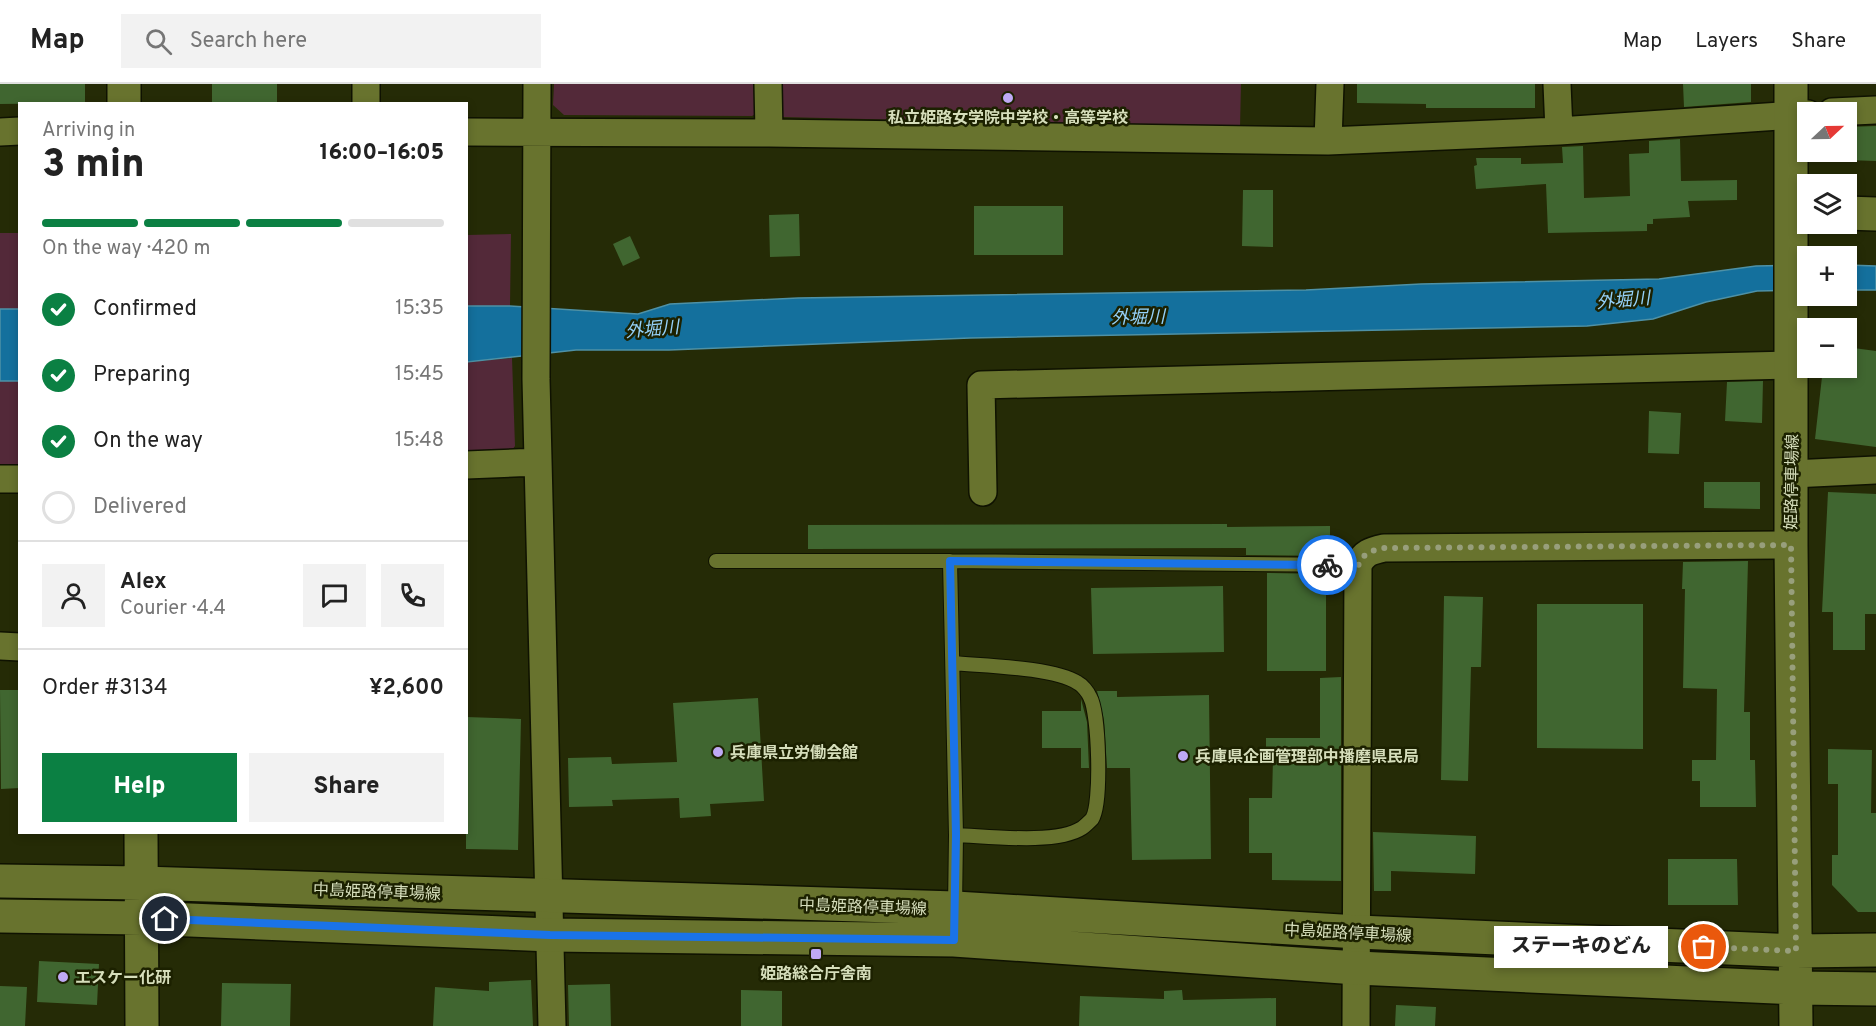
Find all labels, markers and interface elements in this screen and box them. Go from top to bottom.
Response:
search box [121,14,541,68]
text: Map [30,23,85,59]
icon: search [142,25,175,58]
text: Search here [190,28,307,55]
text: Map [1623,28,1662,55]
text: Layers [1695,28,1758,55]
text: Share [1791,28,1846,55]
marker: 私立姫路女学院中学校・高等学校 [1001,91,1015,105]
north arrow [1797,102,1857,162]
map controls [1797,102,1857,378]
place label: 私立姫路女学院中学校・高等学校 [888,109,1128,129]
text: Arriving in [42,118,135,144]
text: 16:00–16:05 [320,140,444,167]
text: 3 min [42,142,145,191]
button: layers [1797,174,1857,234]
text: On the way · 420 m [42,236,211,262]
button: + [1797,246,1857,306]
water label: 外堀川 [1595,288,1653,315]
icon: check [42,293,75,326]
text: Confirmed [93,296,197,323]
text: 15:35 [395,296,444,322]
water label: 外堀川 [1111,306,1167,330]
water label: 外堀川 [624,317,682,344]
button: − [1797,318,1857,378]
icon: check [42,359,75,392]
text: Preparing [93,362,191,389]
text: 15:45 [395,362,444,388]
icon: check [42,425,75,458]
text: On the way [93,428,203,455]
text: 15:48 [395,428,444,454]
street label: 姫路停車場線 [1782,434,1804,530]
text: Delivered [93,494,187,521]
courier [1297,535,1357,595]
icon: bike [1311,549,1344,582]
button: person [42,564,105,627]
button: chat [303,564,366,627]
button: phone [381,564,444,627]
text: Alex [120,569,167,596]
text: Courier · 4.4 [120,596,226,622]
text: Order #3134 [42,675,168,702]
text: ¥2,600 [369,675,444,702]
place label: 兵庫県立労働会館 [730,744,858,764]
marker: 兵庫県立労働会館 [711,745,725,759]
place label: 兵庫県企画管理部中播磨県民局 [1195,748,1419,768]
marker: 兵庫県企画管理部中播磨県民局 [1176,749,1190,763]
button: Help [42,753,237,822]
button: Share [249,753,444,822]
street label: 中島姫路停車場線 [313,881,441,905]
pin [139,893,190,944]
street label: 中島姫路停車場線 [799,896,927,920]
icon: home [148,902,181,935]
street label: 中島姫路停車場線 [1283,921,1412,947]
pin [1678,921,1729,972]
callout: ステーキのどん [1494,926,1668,968]
icon: bag [1687,930,1720,963]
text: ステーキのどん [1511,934,1651,960]
marker: 姫路総合庁舎南 [809,947,823,961]
place label: 姫路総合庁舎南 [760,964,872,985]
place label: エスケー化研 [75,969,171,989]
marker: エスケー化研 [56,970,70,984]

